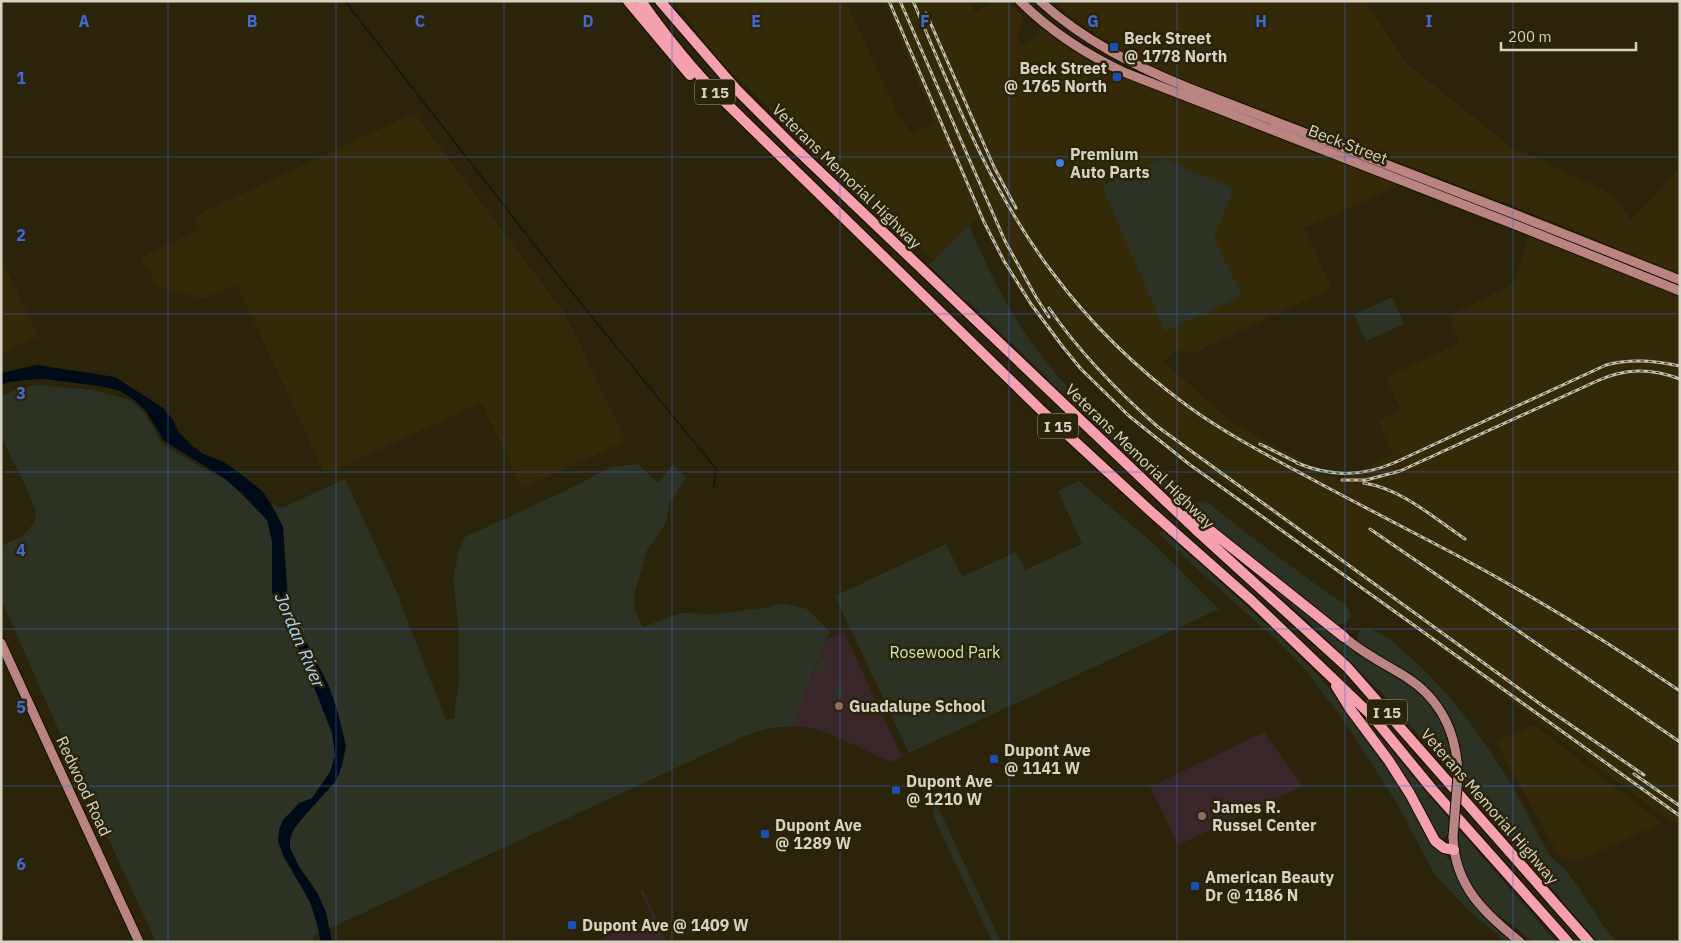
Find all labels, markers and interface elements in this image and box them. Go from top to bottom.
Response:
text: A [79,11,90,31]
text: B [247,11,258,31]
text: C [415,11,425,31]
text: D [582,11,594,31]
text: E [751,11,761,31]
text: F [920,11,930,31]
text: G [1087,11,1099,31]
text: H [1255,11,1267,31]
text: I [1426,11,1433,31]
scale bar [1501,20,1636,52]
text: 200 m [1508,27,1552,46]
place label: Beck Street @ 1778 North [1124,28,1227,66]
marker: Beck Street @ 1778 North [1108,41,1120,53]
place label: Beck Street @ 1765 North [1004,58,1107,96]
text: 1 [16,68,26,88]
marker: Beck Street @ 1765 North [1111,71,1123,83]
road number: I 15 [695,80,735,104]
street label: Veterans Memorial Highway [768,99,926,253]
street label: Beck Street [1305,120,1391,168]
place label: Premium Auto Parts [1070,144,1149,182]
marker: Premium Auto Parts [1054,157,1066,169]
text: 2 [16,225,26,245]
street label: Veterans Memorial Highway [1061,379,1219,533]
text: 3 [16,383,26,403]
road number: I 15 [1038,414,1078,438]
text: 4 [16,540,26,560]
water label: Jordan River [270,589,330,691]
park label: Rosewood Park [889,642,1001,662]
place label: Guadalupe School [849,696,986,716]
text: 5 [16,697,26,717]
marker: Guadalupe School [833,700,845,712]
road number: I 15 [1367,700,1407,724]
street label: Veterans Memorial Highway [1417,724,1563,888]
street label: Redwood Road [52,733,116,839]
place label: Dupont Ave @ 1141 W [1004,740,1091,778]
marker: Dupont Ave @ 1141 W [988,753,1000,765]
place label: Dupont Ave @ 1210 W [906,771,993,809]
marker: Dupont Ave @ 1210 W [890,784,902,796]
place label: James R. Russel Center [1212,797,1317,835]
marker: James R. Russel Center [1196,810,1208,822]
place label: Dupont Ave @ 1289 W [775,815,862,853]
marker: Dupont Ave @ 1289 W [759,828,771,840]
text: 6 [16,854,26,874]
place label: American Beauty Dr @ 1186 N [1205,867,1334,905]
marker: American Beauty Dr @ 1186 N [1189,880,1201,892]
place label: Dupont Ave @ 1409 W [582,915,749,935]
marker: Dupont Ave @ 1409 W [566,919,578,931]

